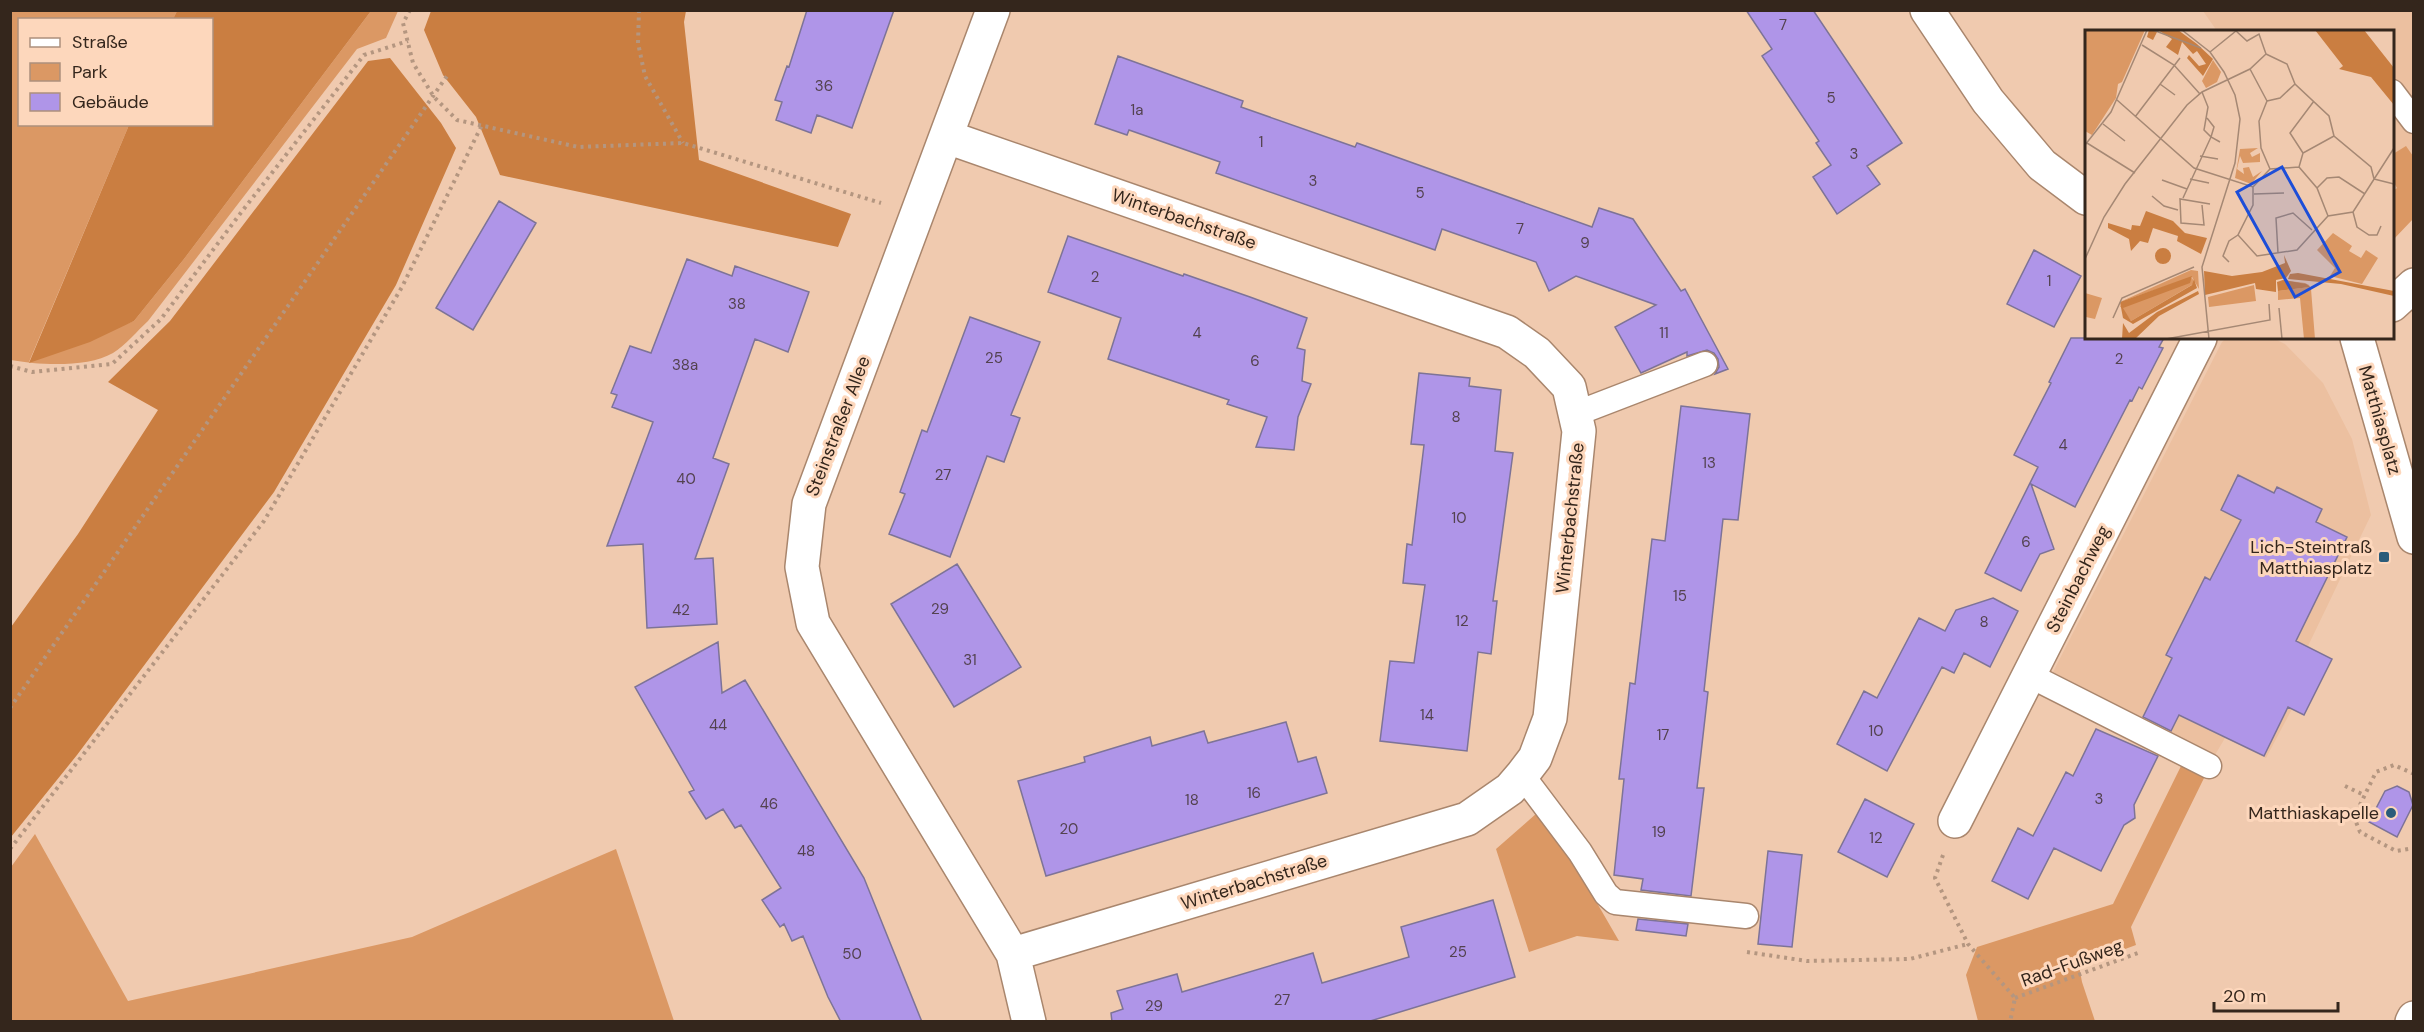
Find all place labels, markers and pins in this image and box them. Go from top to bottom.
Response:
place label: Lich-Steintraß Matthiasplatz [2250,535,2372,580]
marker: Lich-Steintraß Matthiasplatz [2377,550,2391,564]
place label: Matthiaskapelle [2248,801,2379,825]
marker: Matthiaskapelle [2384,806,2398,820]

